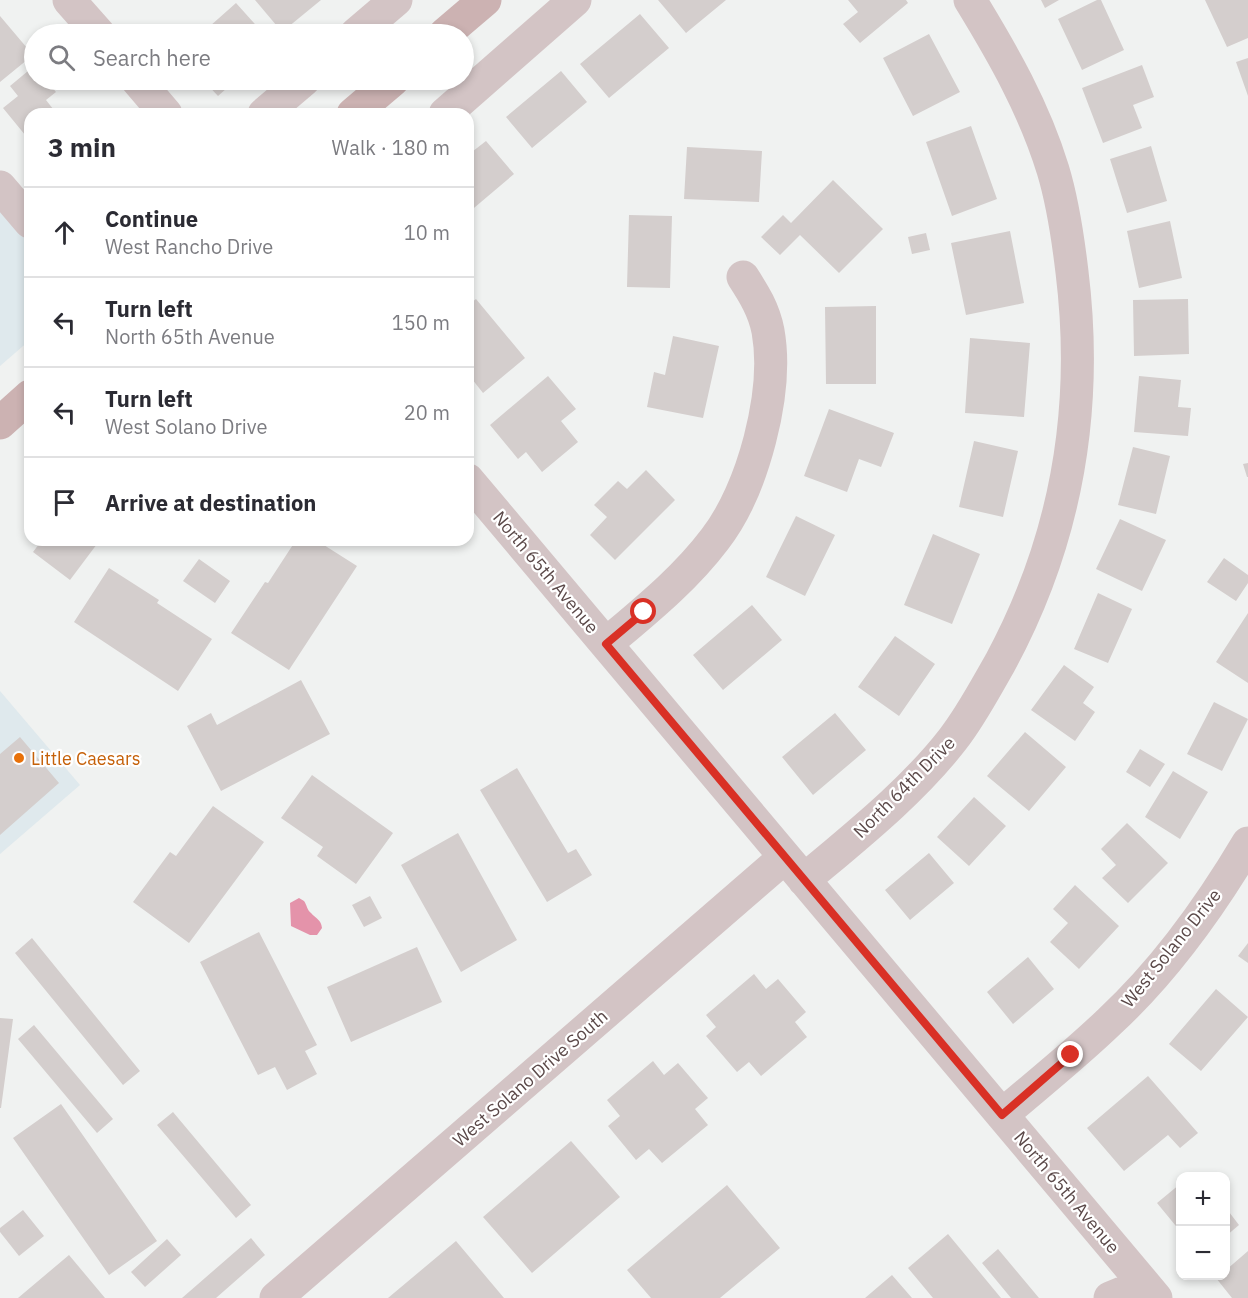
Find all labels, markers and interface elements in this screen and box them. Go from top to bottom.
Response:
search box [24,24,474,90]
icon: search [45,41,78,74]
text: Search here [93,43,211,72]
text: 3 min [48,130,116,164]
text: Walk · 180 m [332,134,450,161]
text: Continue [105,204,198,233]
icon: ahead [48,216,81,249]
text: 10 m [404,219,450,246]
text: West Rancho Drive [105,233,273,260]
text: Turn left [105,294,193,323]
icon: left [48,306,81,339]
text: 150 m [392,309,450,336]
text: North 65th Avenue [105,323,275,350]
text: Turn left [105,384,193,413]
icon: left [48,396,81,429]
text: 20 m [404,399,450,426]
text: West Solano Drive [105,413,267,440]
icon: arrive [48,486,81,519]
text: Arrive at destination [105,488,316,517]
street label: North 65th Avenue [488,506,604,638]
route start [630,598,656,624]
street label: North 64th Drive [848,731,960,843]
place label: Little Caesars [31,747,140,770]
marker: Little Caesars [12,751,26,765]
street label: West Solano Drive [1116,884,1226,1012]
street label: West Solano Drive South [448,1004,612,1152]
route end [1057,1041,1083,1067]
street label: North 65th Avenue [1009,1126,1125,1258]
map controls [1176,1172,1230,1280]
button: + [1176,1172,1230,1226]
button: − [1176,1226,1230,1280]

